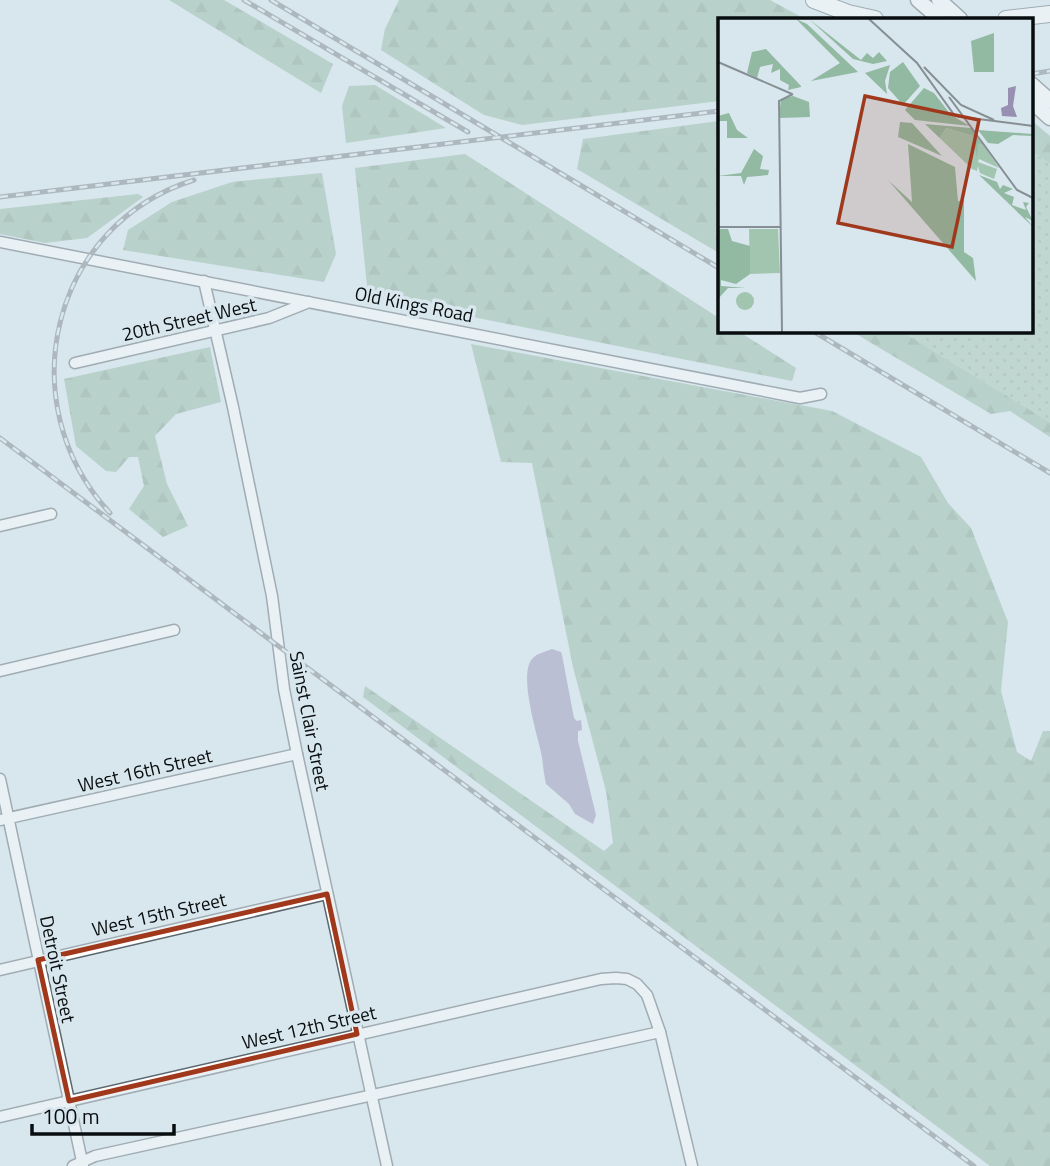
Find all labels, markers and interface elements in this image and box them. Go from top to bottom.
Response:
inset map [718,18,1032,332]
street label: Old Kings Road [352,278,476,329]
street label: 20th Street West [119,289,259,348]
street label: Sainst Clair Street [283,648,338,794]
street label: West 16th Street [75,740,215,799]
street label: West 15th Street [89,884,229,943]
street label: Detroit Street [33,913,84,1025]
street label: West 12th Street [239,997,379,1056]
scale bar [32,1092,173,1136]
text: 100 m [42,1100,99,1132]

